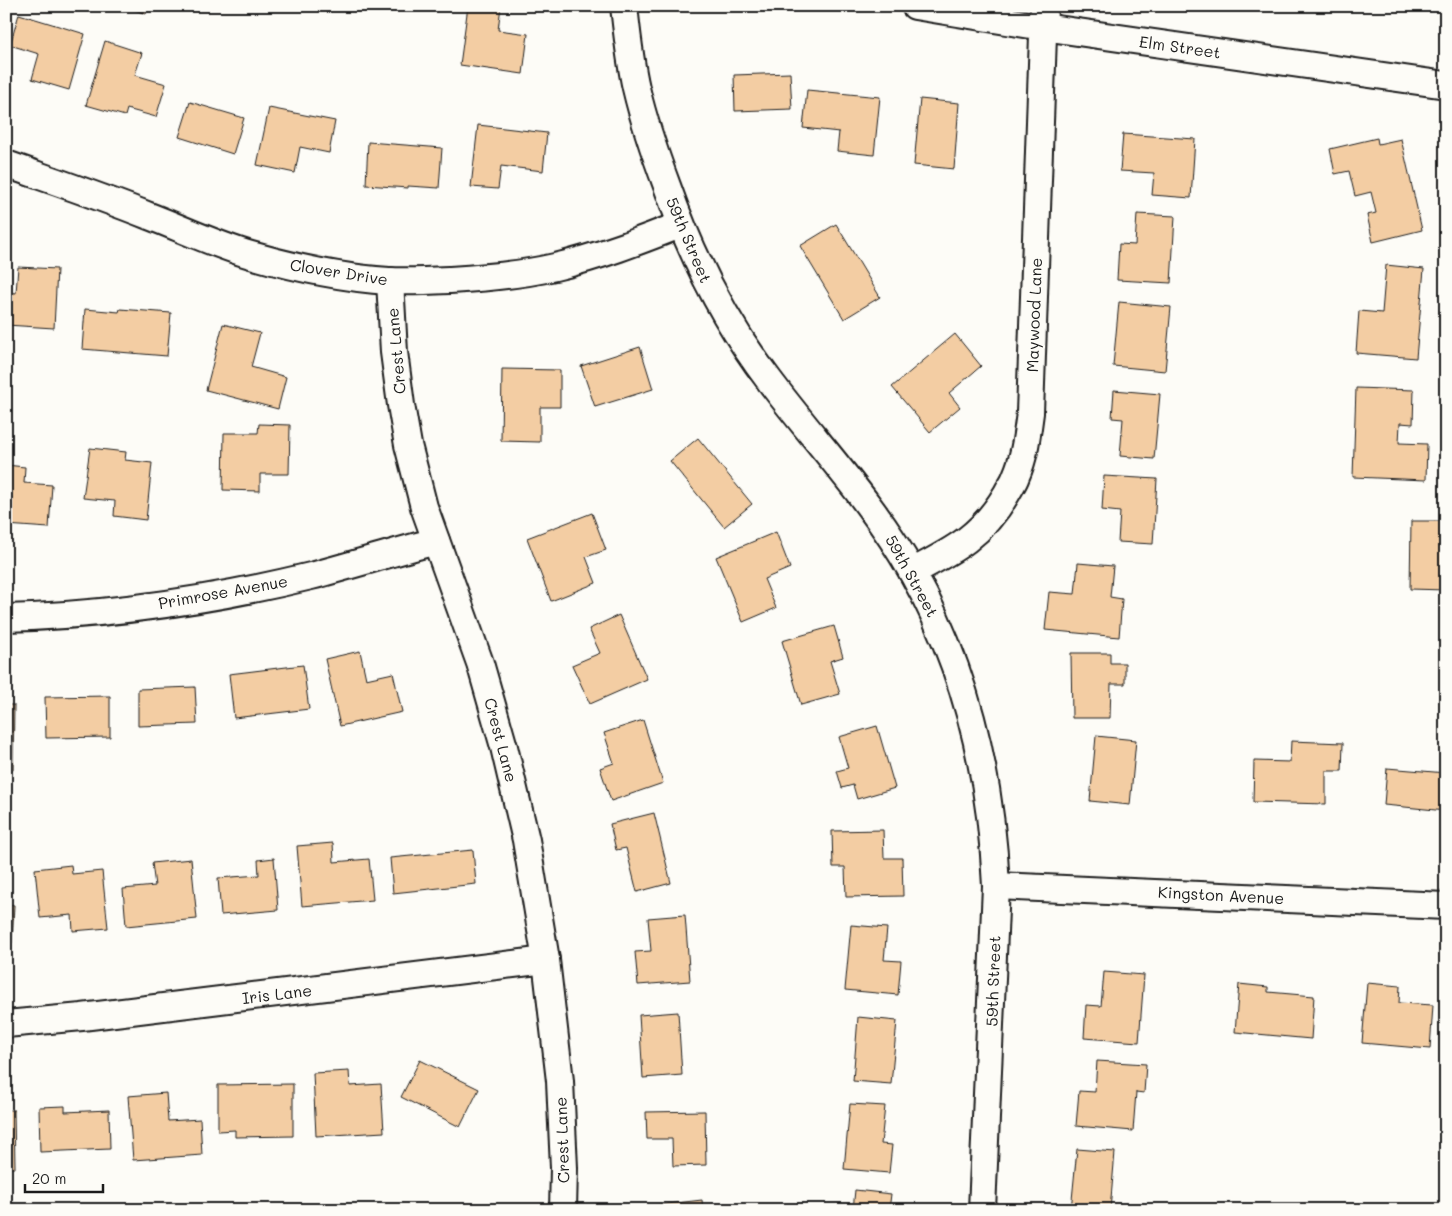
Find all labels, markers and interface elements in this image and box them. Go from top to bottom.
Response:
street label: Elm Street [1138,30,1222,63]
street label: 59th Street [662,194,717,286]
street label: Clover Drive [289,253,389,290]
street label: Maywood Lane [1021,257,1046,373]
street label: Crest Lane [381,307,410,395]
street label: 59th Street [881,531,944,621]
street label: Primrose Avenue [157,570,289,613]
street label: Crest Lane [480,695,523,784]
street label: Kingston Avenue [1157,881,1285,908]
street label: 59th Street [980,935,1005,1027]
street label: Iris Lane [241,979,313,1008]
street label: Crest Lane [549,1096,574,1184]
scale bar [25,1161,102,1193]
text: 20 m [32,1168,66,1188]

